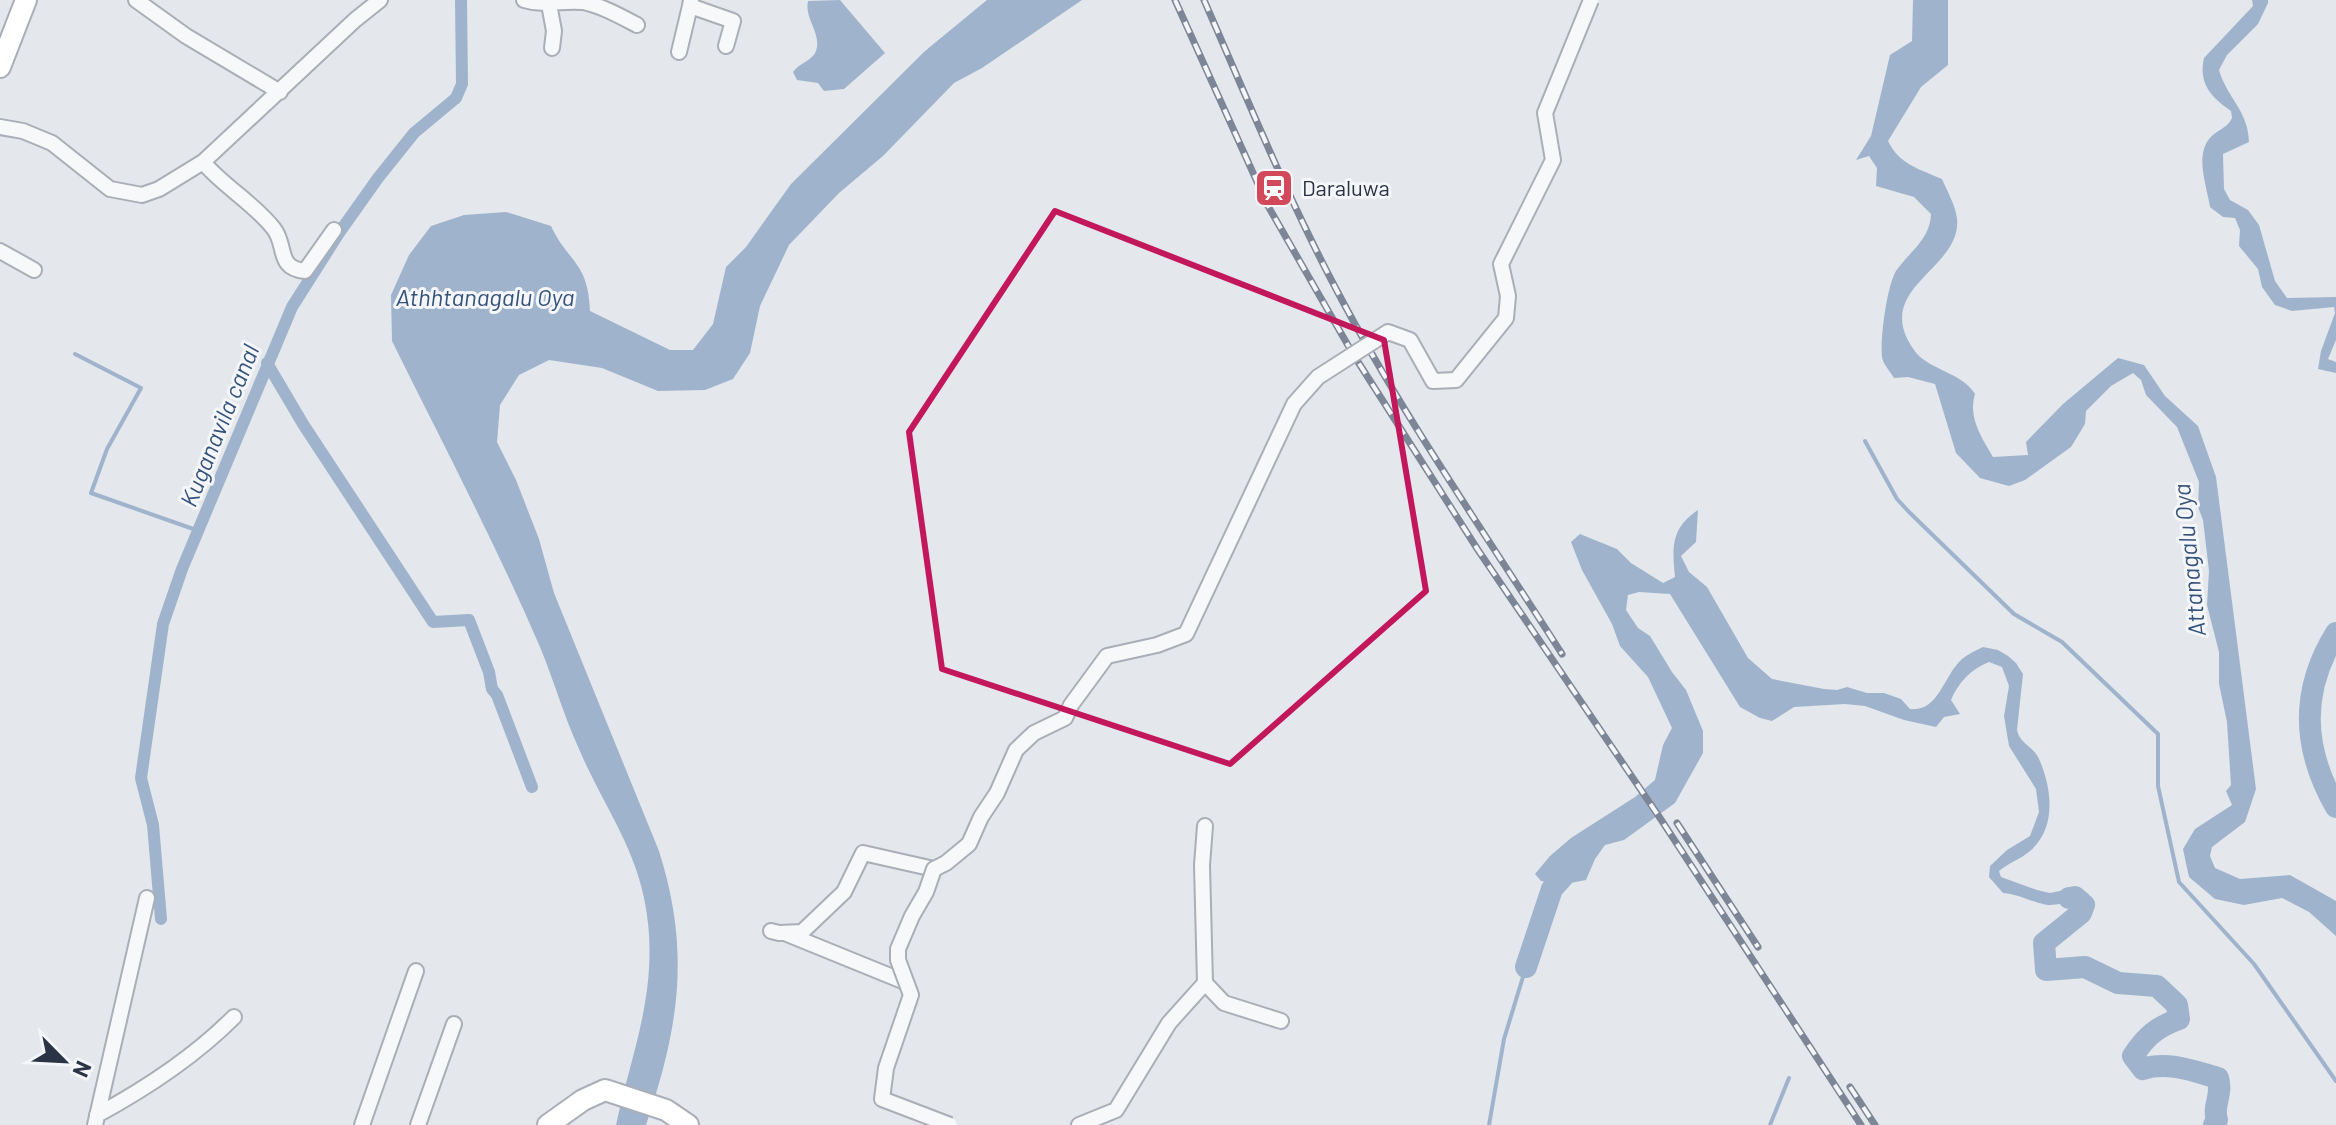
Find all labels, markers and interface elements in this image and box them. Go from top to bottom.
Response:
station icon: Daraluwa [1253,167,1295,209]
place label: Daraluwa [1302,174,1390,200]
water label: Athhtanagalu Oya [396,282,574,311]
water label: Kuganavila canal [173,340,265,511]
water label: Attanagalu Oya [2166,482,2211,638]
north arrow [24,1021,104,1101]
text: N [68,1058,98,1082]

